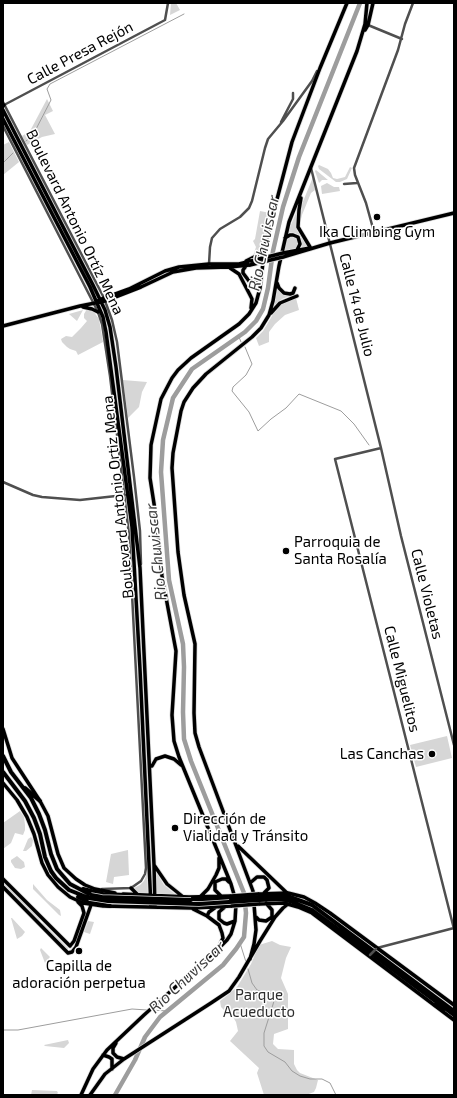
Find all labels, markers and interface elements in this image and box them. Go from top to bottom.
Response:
street label: Calle Presa Rejón [24,18,136,88]
street label: Boulevard Antonio Ortíz Mena [22,126,128,318]
water label: Rio Chuviscar [244,193,284,293]
marker: Ika Climbing Gym [372,212,382,222]
place label: Ika Climbing Gym [319,223,435,241]
street label: Calle 14 de Julio [335,251,379,359]
street label: Boulevard Antonio Ortiz Mena [98,395,138,599]
water label: Rio Chuviscar [141,503,171,601]
place label: Parroquia de Santa Rosalía [294,533,387,568]
marker: Parroquia de Santa Rosalía [281,546,291,556]
street label: Calle Violetas [407,547,447,641]
street label: Calle Miguelitos [380,624,424,734]
place label: Las Canchas [340,745,424,763]
marker: Las Canchas [427,749,437,759]
place label: Dirección de Vialidad y Tránsito [183,810,308,845]
marker: Dirección de Vialidad y Tránsito [170,823,180,833]
water label: Rio Chuviscar [145,937,229,1017]
marker: Capilla de adoración perpetua [74,946,84,956]
place label: Capilla de adoración perpetua [12,957,146,992]
park label: Parque Acueducto [223,986,295,1021]

